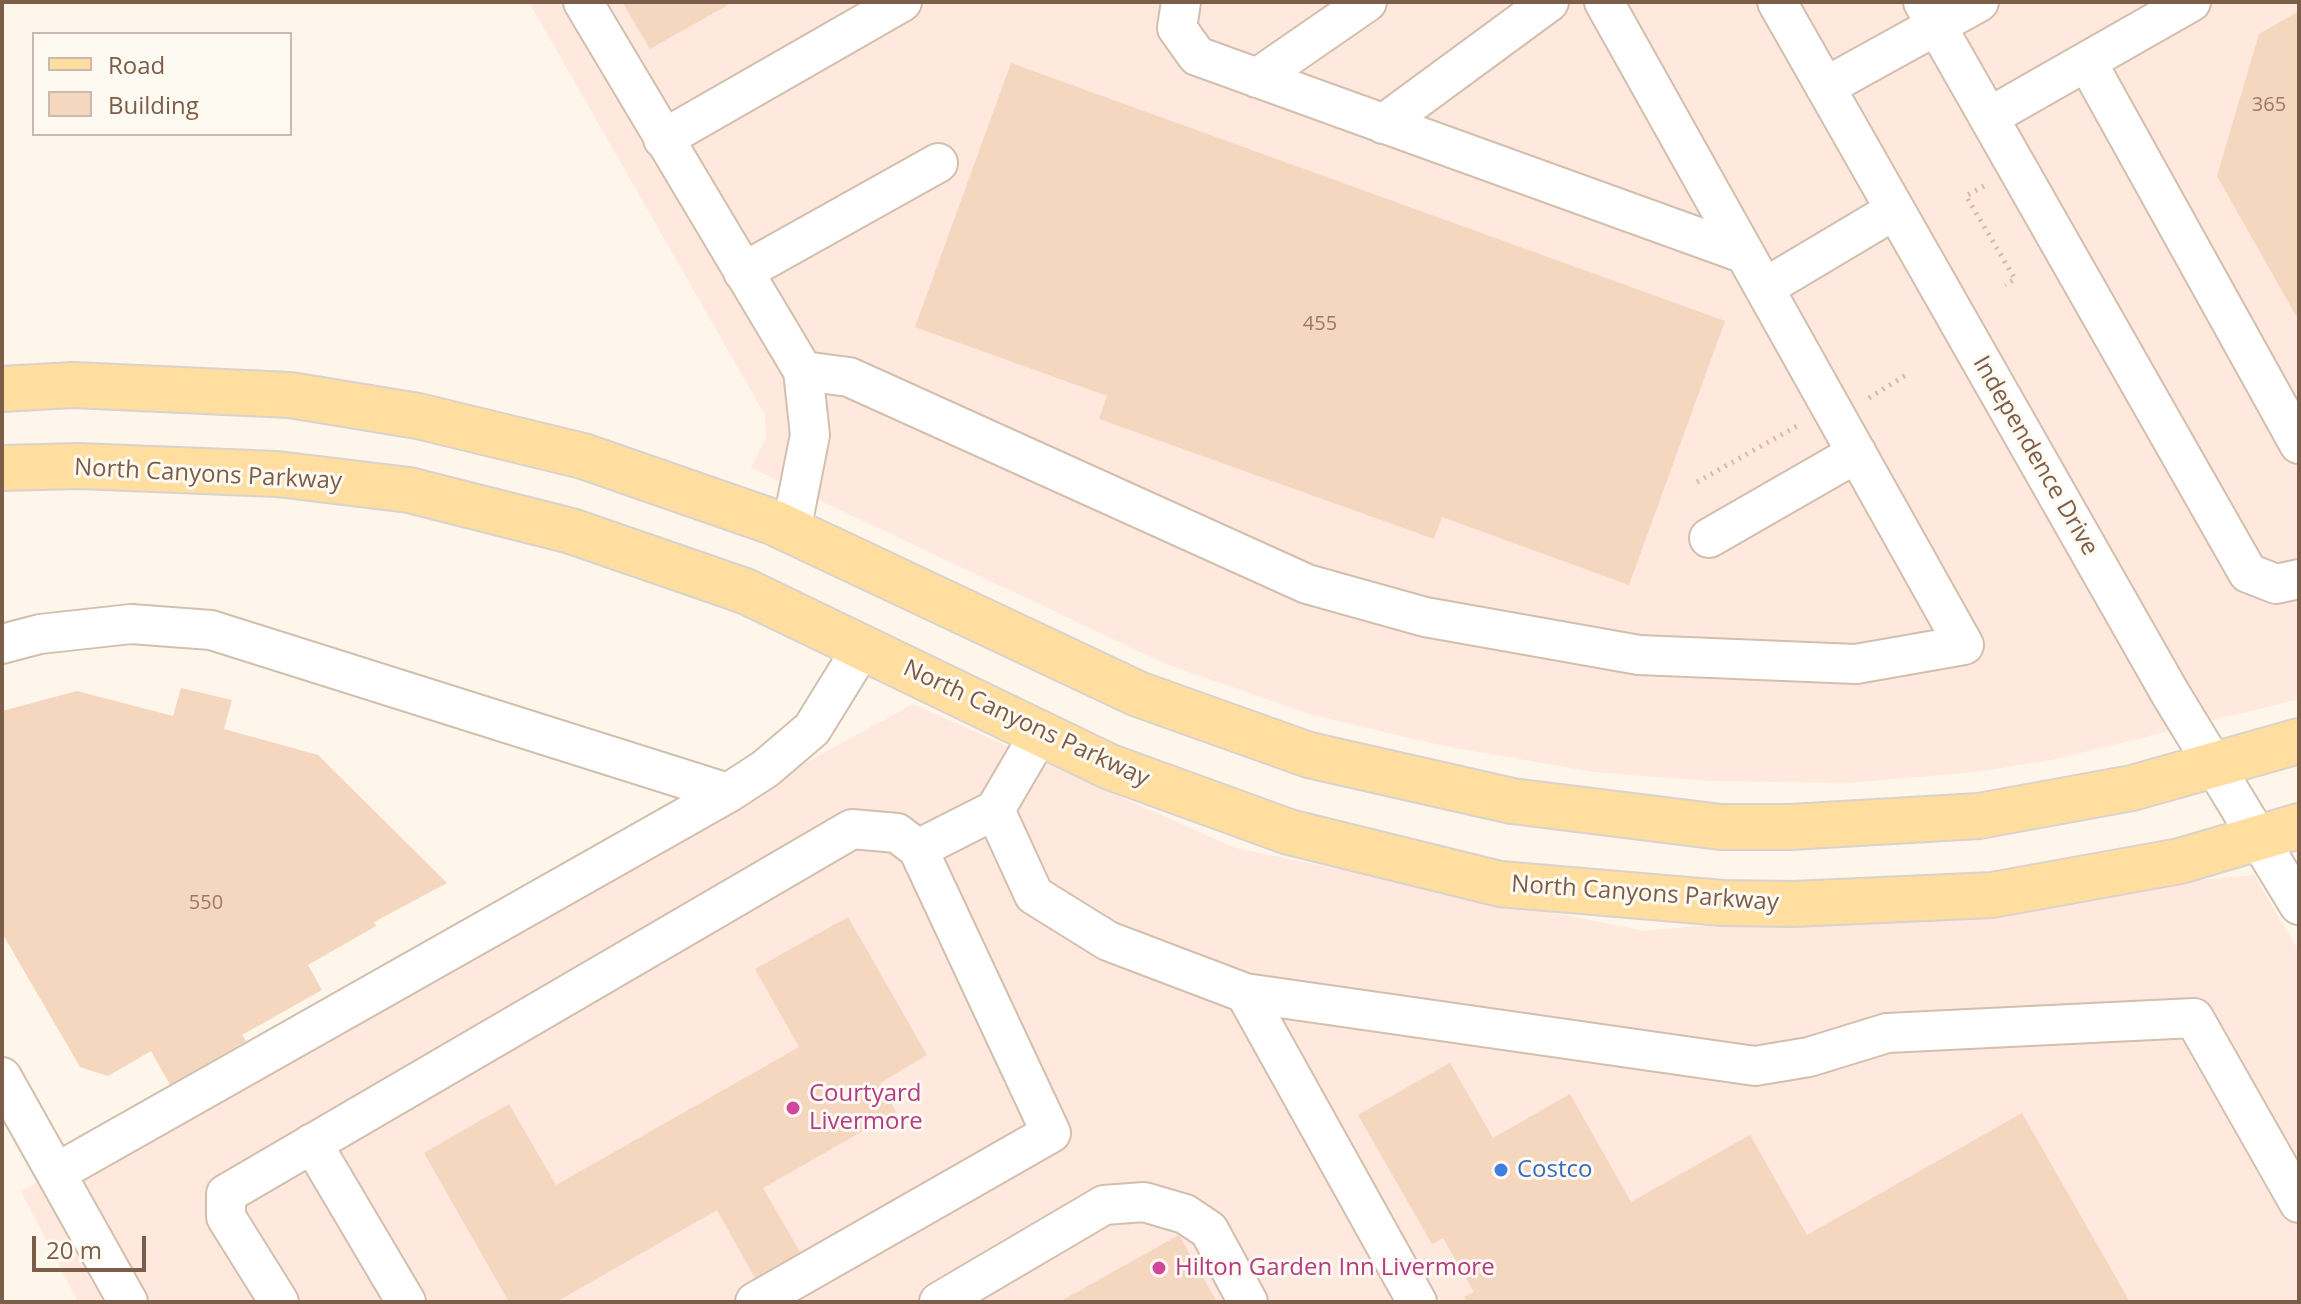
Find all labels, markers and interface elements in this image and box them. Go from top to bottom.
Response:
legend [32,32,292,136]
text: Road [108,48,165,81]
text: Building [108,88,199,121]
house number: 365 [2252,93,2286,117]
house number: 455 [1303,312,1337,336]
street label: Independence Drive [1966,351,2104,561]
street label: North Canyons Parkway [73,454,343,496]
street label: North Canyons Parkway [898,654,1154,794]
street label: North Canyons Parkway [1510,870,1780,918]
house number: 550 [189,891,223,915]
place label: Courtyard Livermore [809,1080,923,1136]
marker: Courtyard Livermore [784,1099,802,1117]
place label: Costco [1517,1156,1592,1184]
marker: Costco [1492,1161,1510,1179]
scale bar [36,1220,150,1270]
text: 20 m [46,1233,102,1266]
place label: Hilton Garden Inn Livermore [1175,1254,1495,1282]
marker: Hilton Garden Inn Livermore [1150,1259,1168,1277]

